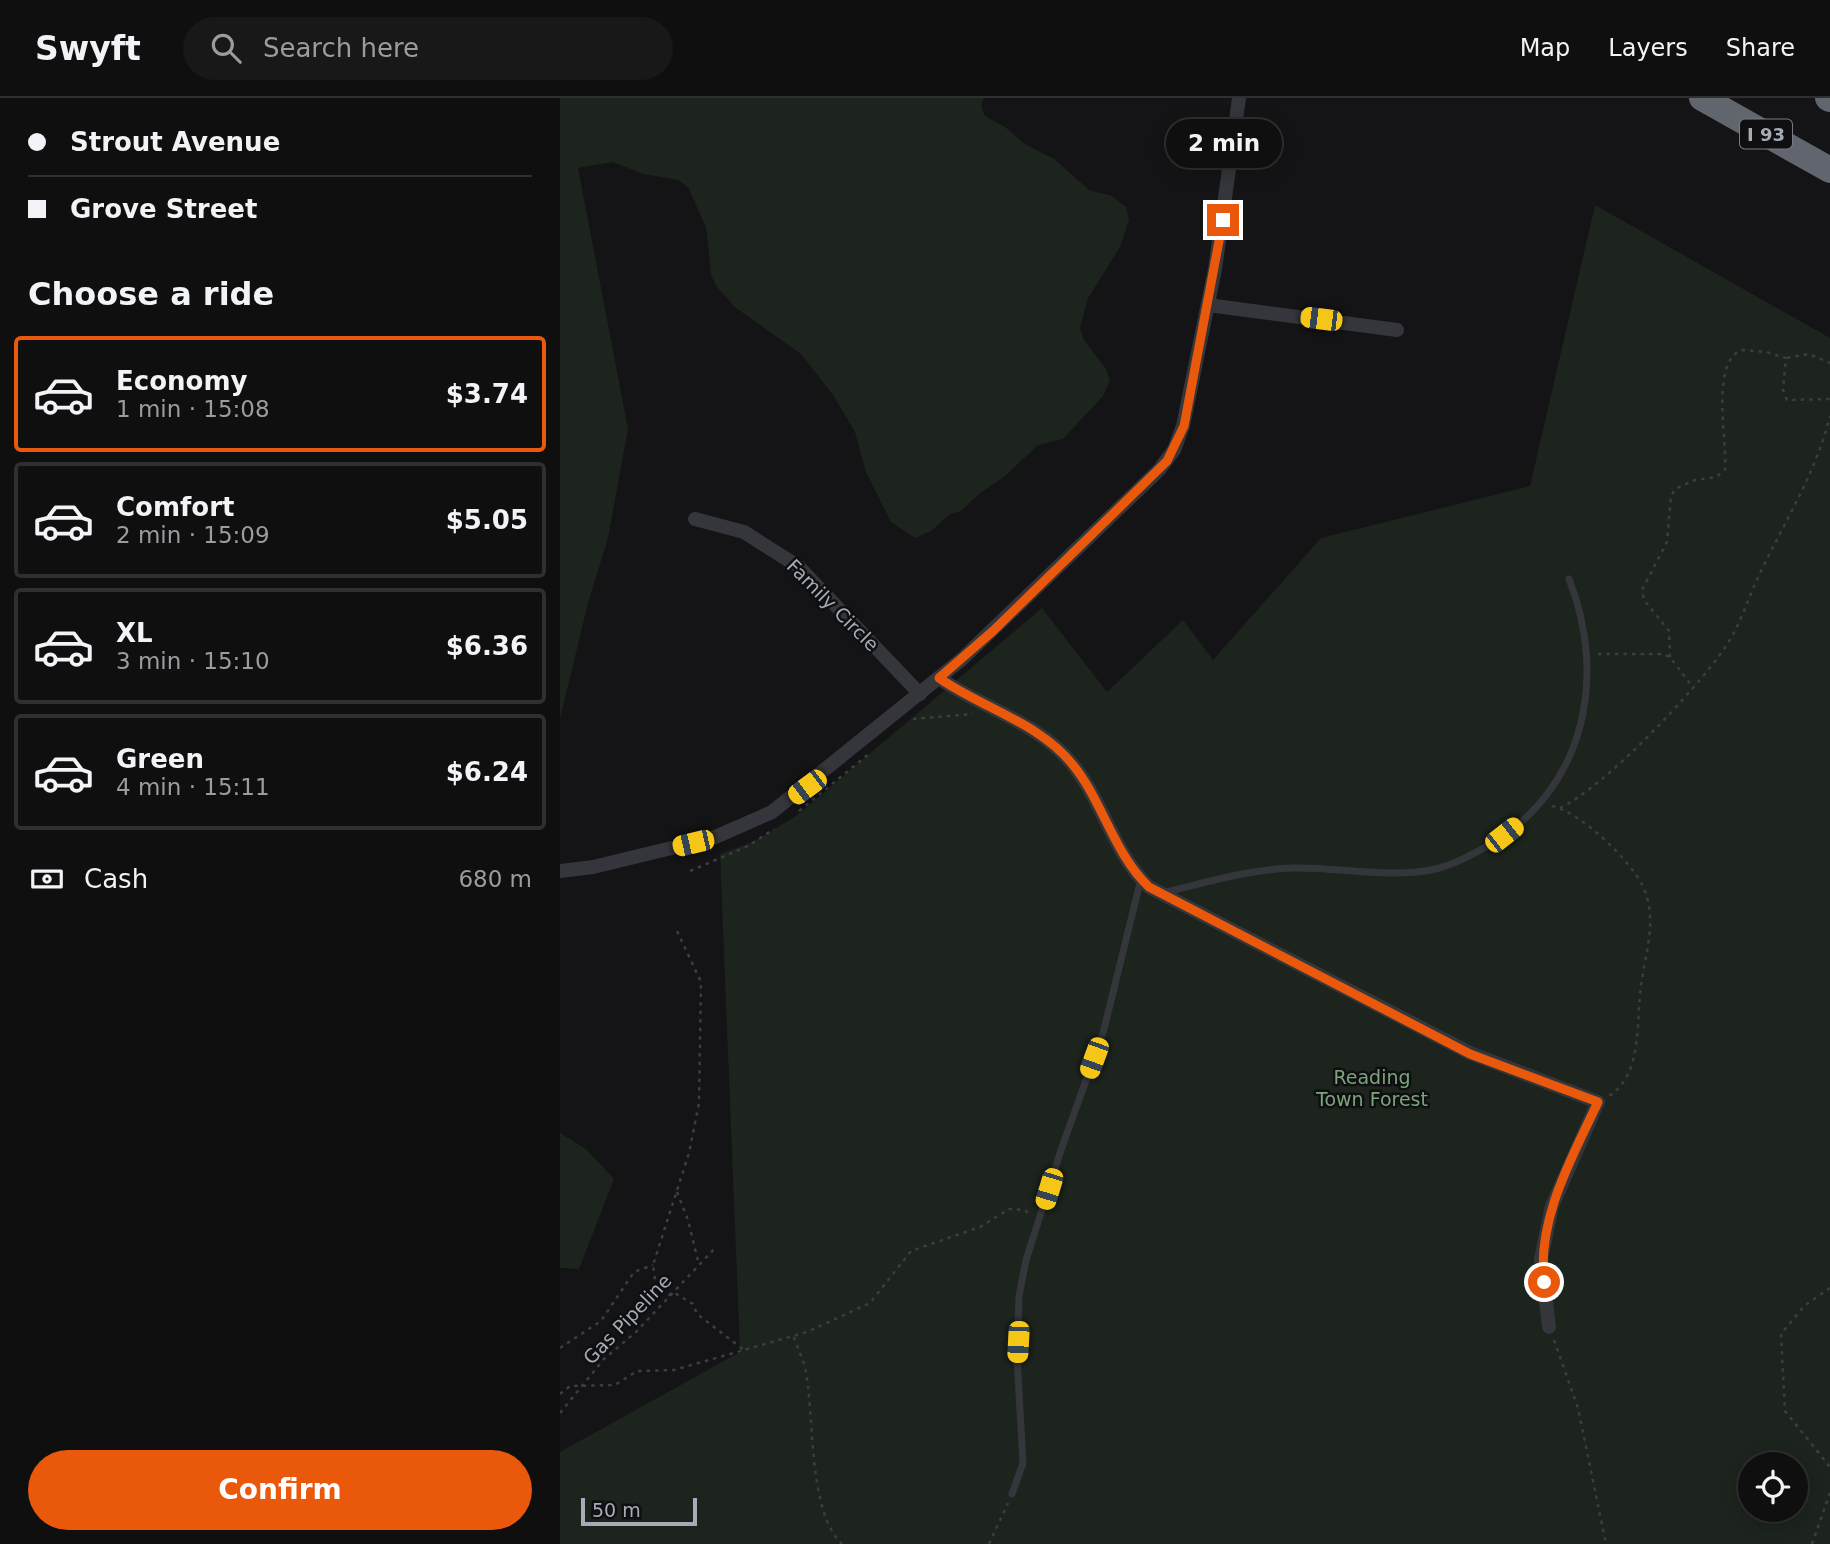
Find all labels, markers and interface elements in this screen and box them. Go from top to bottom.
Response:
search box [183,17,673,80]
text: Swyft [35,29,141,68]
icon: search [207,29,245,67]
text: Search here [263,33,419,63]
text: Map [1520,34,1570,62]
text: Layers [1608,34,1688,62]
text: Share [1726,34,1795,62]
callout: 2 min [1165,118,1281,167]
road number: I 93 [1740,120,1792,149]
text: Strout Avenue [70,127,280,157]
text: 2 min [1188,130,1260,156]
text: Grove Street [70,194,257,224]
route end [1207,204,1239,236]
text: Choose a ride [28,275,274,313]
car [1299,306,1344,332]
icon: car [32,363,95,426]
text: Economy [116,366,247,396]
text: $3.74 [446,379,528,409]
text: 1 min · 15:08 [116,396,270,422]
icon: car [32,489,95,552]
text: Comfort [116,492,234,522]
text: $5.05 [446,505,528,535]
text: 2 min · 15:09 [116,522,270,548]
street label: Family Circle [783,555,883,655]
icon: car [32,615,95,678]
text: XL [116,618,153,648]
text: $6.36 [446,631,528,661]
text: 3 min · 15:10 [116,648,270,674]
icon: car [32,741,95,804]
text: Green [116,744,204,774]
text: $6.24 [446,757,528,787]
car [784,766,831,808]
text: 4 min · 15:11 [116,774,270,800]
car [1481,814,1528,856]
car [671,828,716,858]
icon: cash [28,860,66,898]
text: Cash [84,864,148,894]
text: 680 m [458,866,532,892]
car [1077,1035,1112,1081]
park label: Reading Town Forest [1315,1066,1428,1110]
car [1033,1166,1066,1212]
route start [1528,1266,1560,1298]
street label: Gas Pipeline [579,1269,675,1369]
car [1007,1320,1030,1364]
button: Confirm [28,1450,532,1530]
map controls [1738,1452,1808,1522]
button: locate [1738,1452,1808,1522]
scale bar [581,1495,696,1527]
text: 50 m [592,1499,641,1521]

